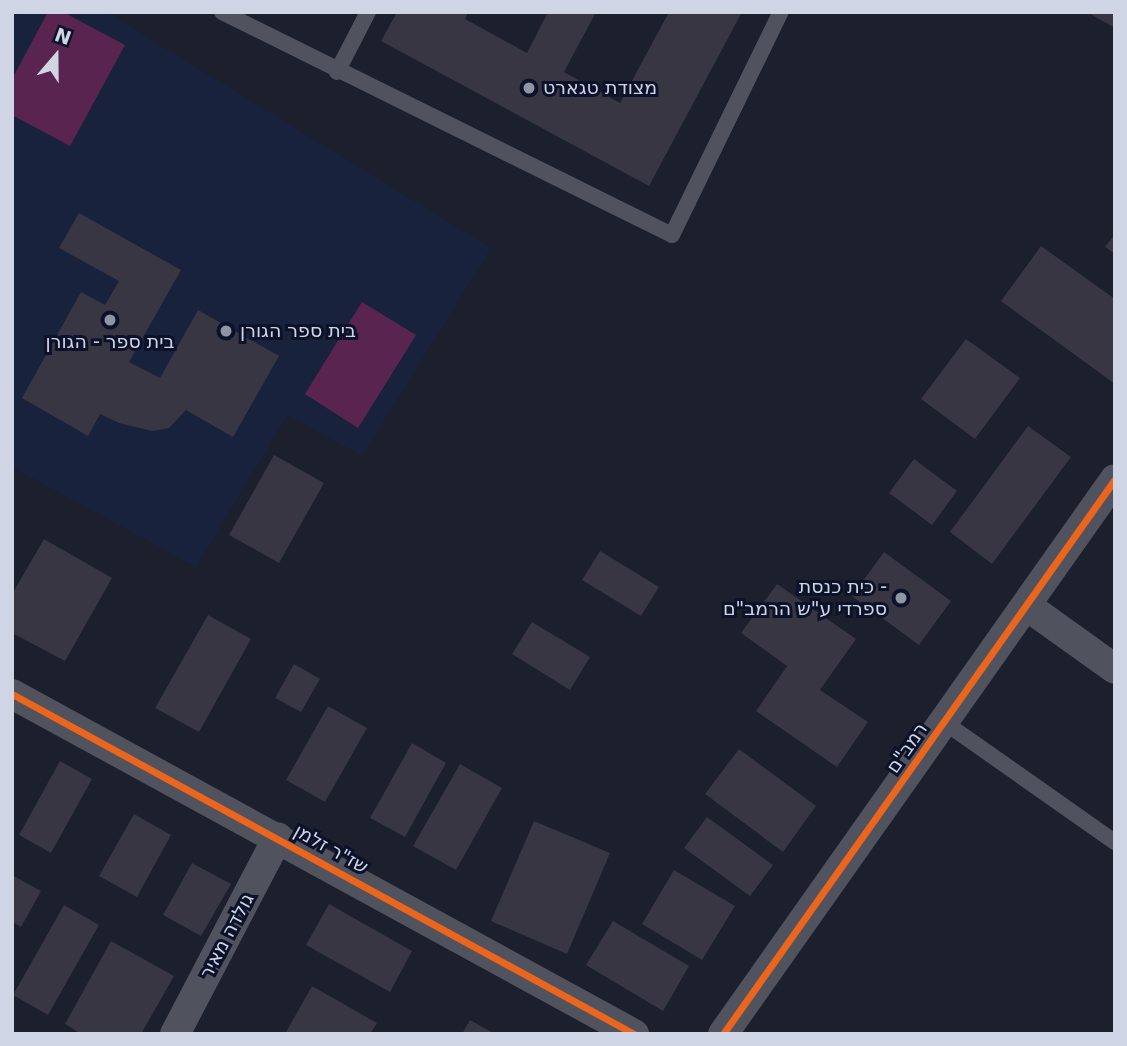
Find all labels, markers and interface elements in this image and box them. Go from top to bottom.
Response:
north arrow [21,21,91,91]
text: N [52,23,74,49]
place label: מצודת טגארט [543,77,657,99]
marker: מצודת טגארט [521,80,537,96]
marker: בית ספר - הגורן [102,312,118,328]
place label: בית ספר הגורן [240,320,356,342]
marker: בית ספר הגורן [218,323,234,339]
place label: בית ספר - הגורן [46,331,174,353]
place label: כית כנסת - ספרדי ע"ש הרמב"ם [723,576,887,620]
marker: כית כנסת - ספרדי ע"ש הרמב"ם [893,590,909,606]
street label: רמב"ם [882,719,932,777]
street label: שז"ר זלמן [290,819,372,879]
street label: גולדה מאיר [195,889,259,983]

